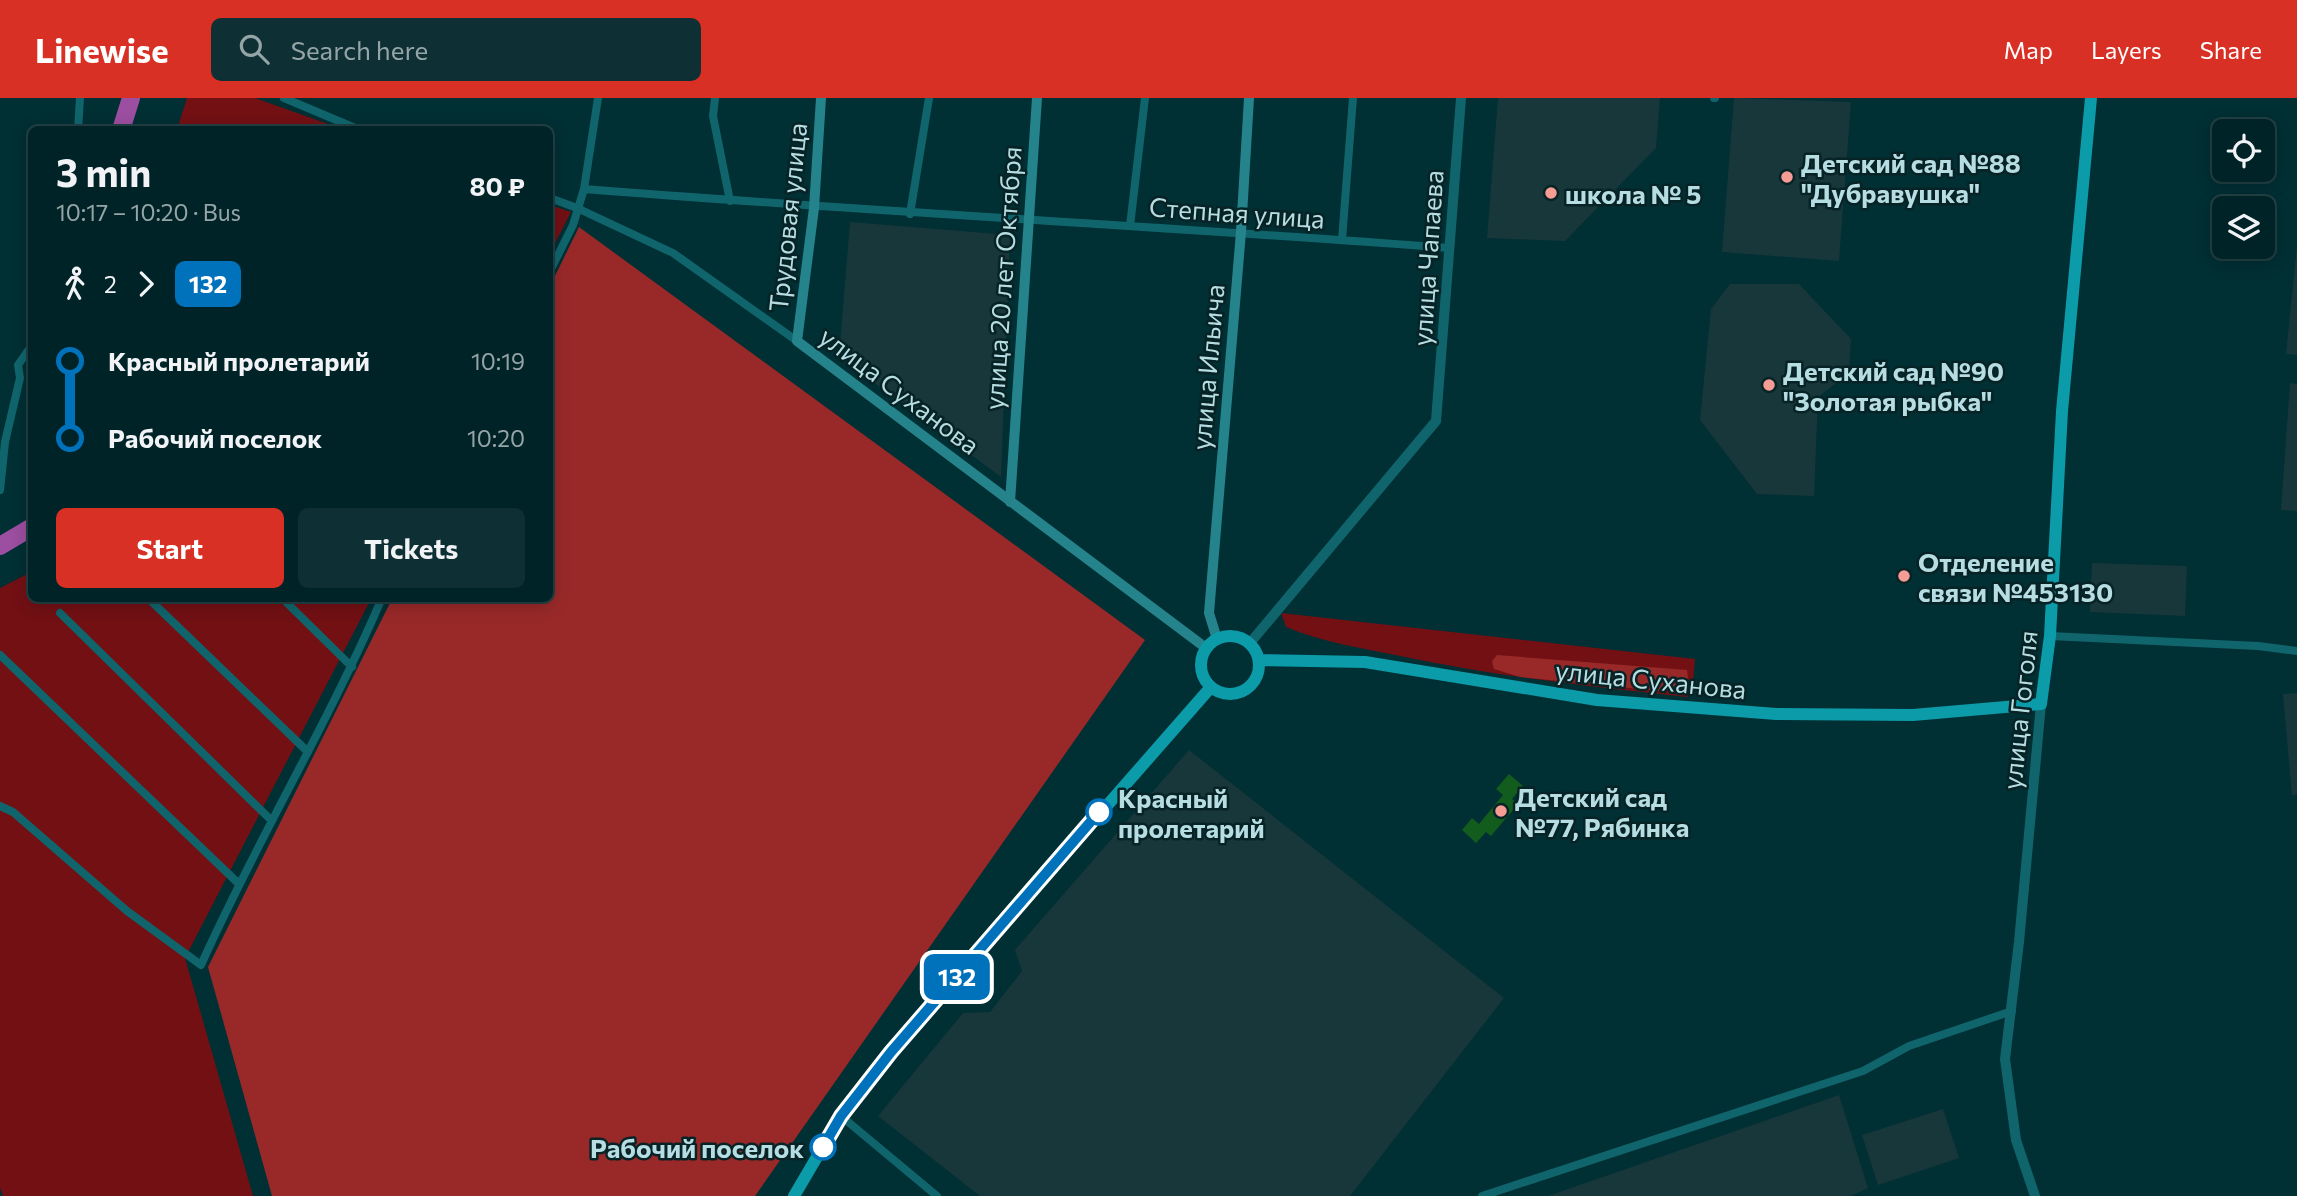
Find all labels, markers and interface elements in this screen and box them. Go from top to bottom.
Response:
search box [211,18,701,81]
text: Linewise [35,29,169,70]
icon: search [235,30,273,68]
text: Search here [291,34,428,65]
text: Map [2004,35,2053,64]
text: Layers [2091,35,2162,64]
text: Share [2200,35,2262,64]
map controls [2212,119,2275,259]
button: locate [2212,119,2275,182]
street label: Трудовая улица [762,121,812,313]
street label: улица 20 лет Октября [977,145,1027,411]
place label: Детский сад №88 "Дубравушка" [1801,147,2021,208]
text: 3 min [56,148,151,195]
street label: улица Чапаева [1405,169,1449,347]
marker: Детский сад №88 "Дубравушка" [1779,169,1795,185]
text: 80 ₽ [470,170,525,201]
place label: школа № 5 [1565,178,1701,209]
marker: школа № 5 [1543,185,1559,201]
street label: Степная улица [1148,190,1326,234]
button: layers [2212,196,2275,259]
text: 10:17 – 10:20 · Bus [56,198,241,226]
icon: walk [56,265,94,303]
icon: forward [127,265,165,303]
text: 132 [189,269,227,298]
text: 2 [104,270,117,298]
street label: улица Ильича [1184,283,1230,451]
street label: улица Суханова [814,320,986,460]
text: Красный пролетарий [108,345,370,376]
text: 10:19 [471,347,525,375]
place label: Детский сад №90 "Золотая рыбка" [1783,355,2004,416]
marker: Детский сад №90 "Золотая рыбка" [1761,377,1777,393]
text: Рабочий поселок [108,422,322,453]
text: 10:20 [467,424,525,452]
button: Start [56,508,284,588]
button: Tickets [298,508,525,588]
place label: Отделение связи №453130 [1918,546,2113,607]
marker: Отделение связи №453130 [1896,568,1912,584]
street label: улица Гоголя [1995,629,2043,791]
street label: улица Суханова [1554,654,1748,704]
place label: Детский сад №77, Рябинка [1515,781,1689,842]
place label: Красный пролетарий [1118,782,1265,843]
marker: Красный пролетарий [1086,799,1112,825]
marker: Детский сад №77, Рябинка [1493,803,1509,819]
line badge: 132 [917,954,997,1000]
text: 132 [938,962,976,991]
place label: Рабочий поселок [590,1132,804,1163]
marker: Рабочий поселок [810,1134,836,1160]

